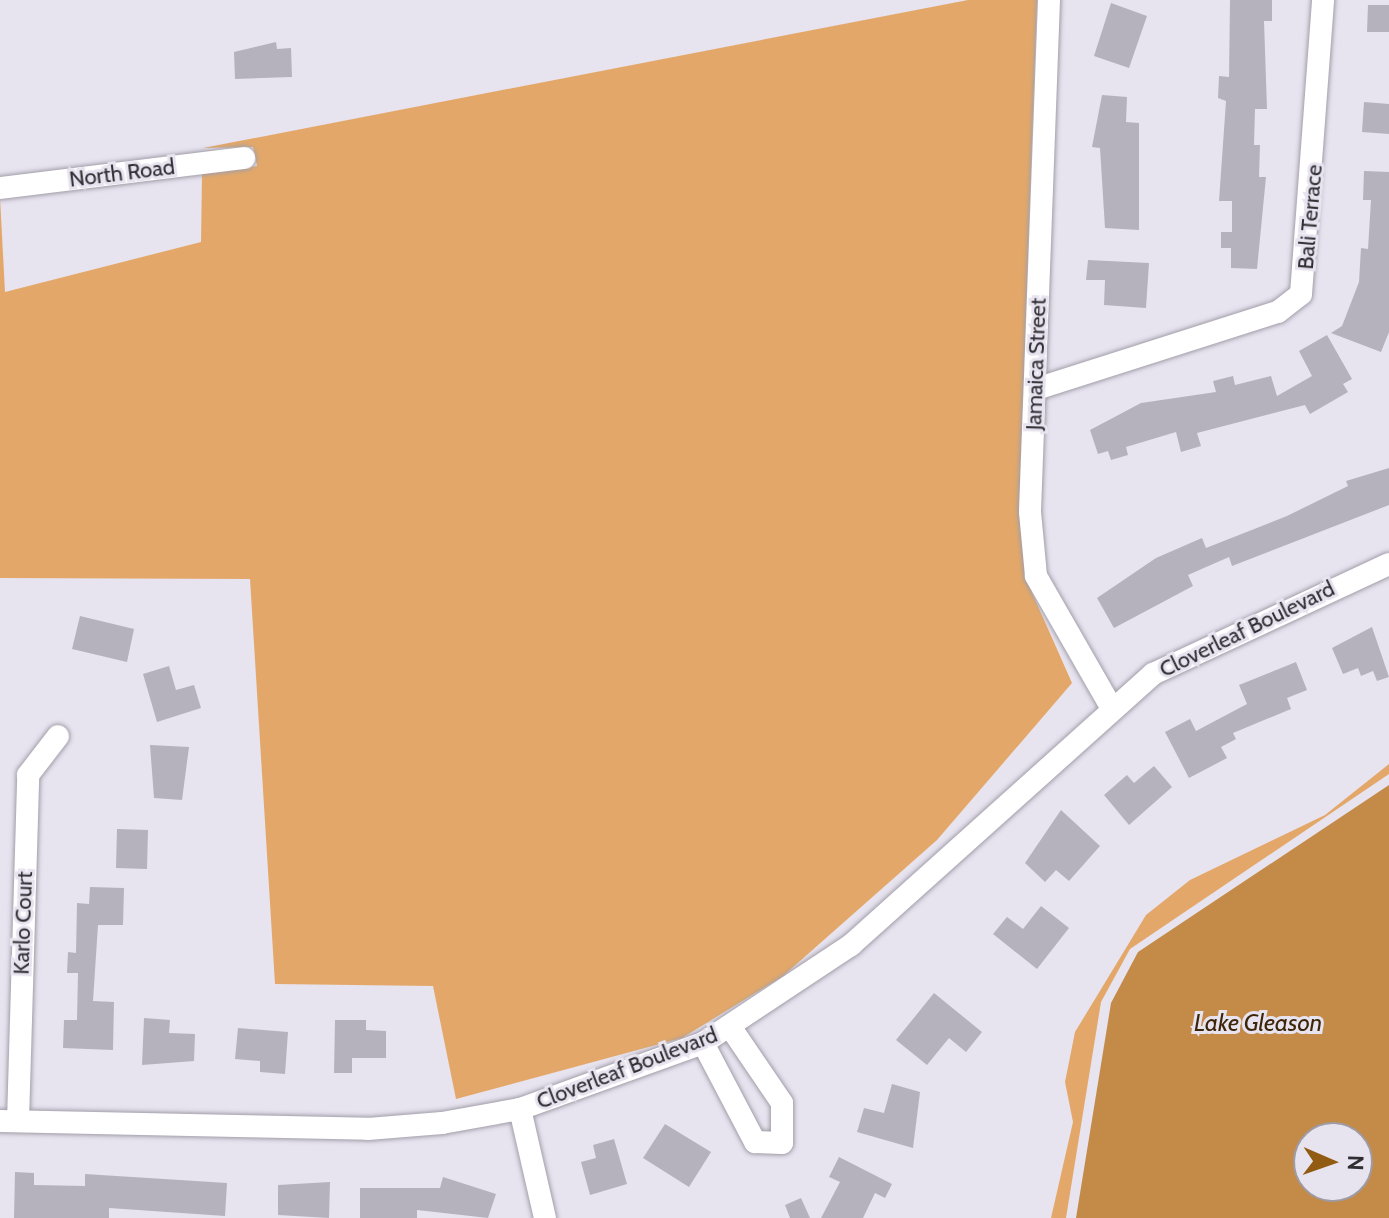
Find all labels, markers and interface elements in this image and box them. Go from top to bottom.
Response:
street label: North Road [68,153,176,193]
street label: Bali Terrace [1292,163,1328,271]
street label: Jamaica Street [1020,297,1052,431]
street label: Cloverleaf Boulevard [1155,575,1339,683]
street label: Karlo Court [8,871,38,975]
water label: Lake Gleason [1194,1009,1322,1037]
street label: Cloverleaf Boulevard [533,1021,721,1115]
north arrow [1293,1122,1373,1202]
text: N [1342,1155,1369,1171]

